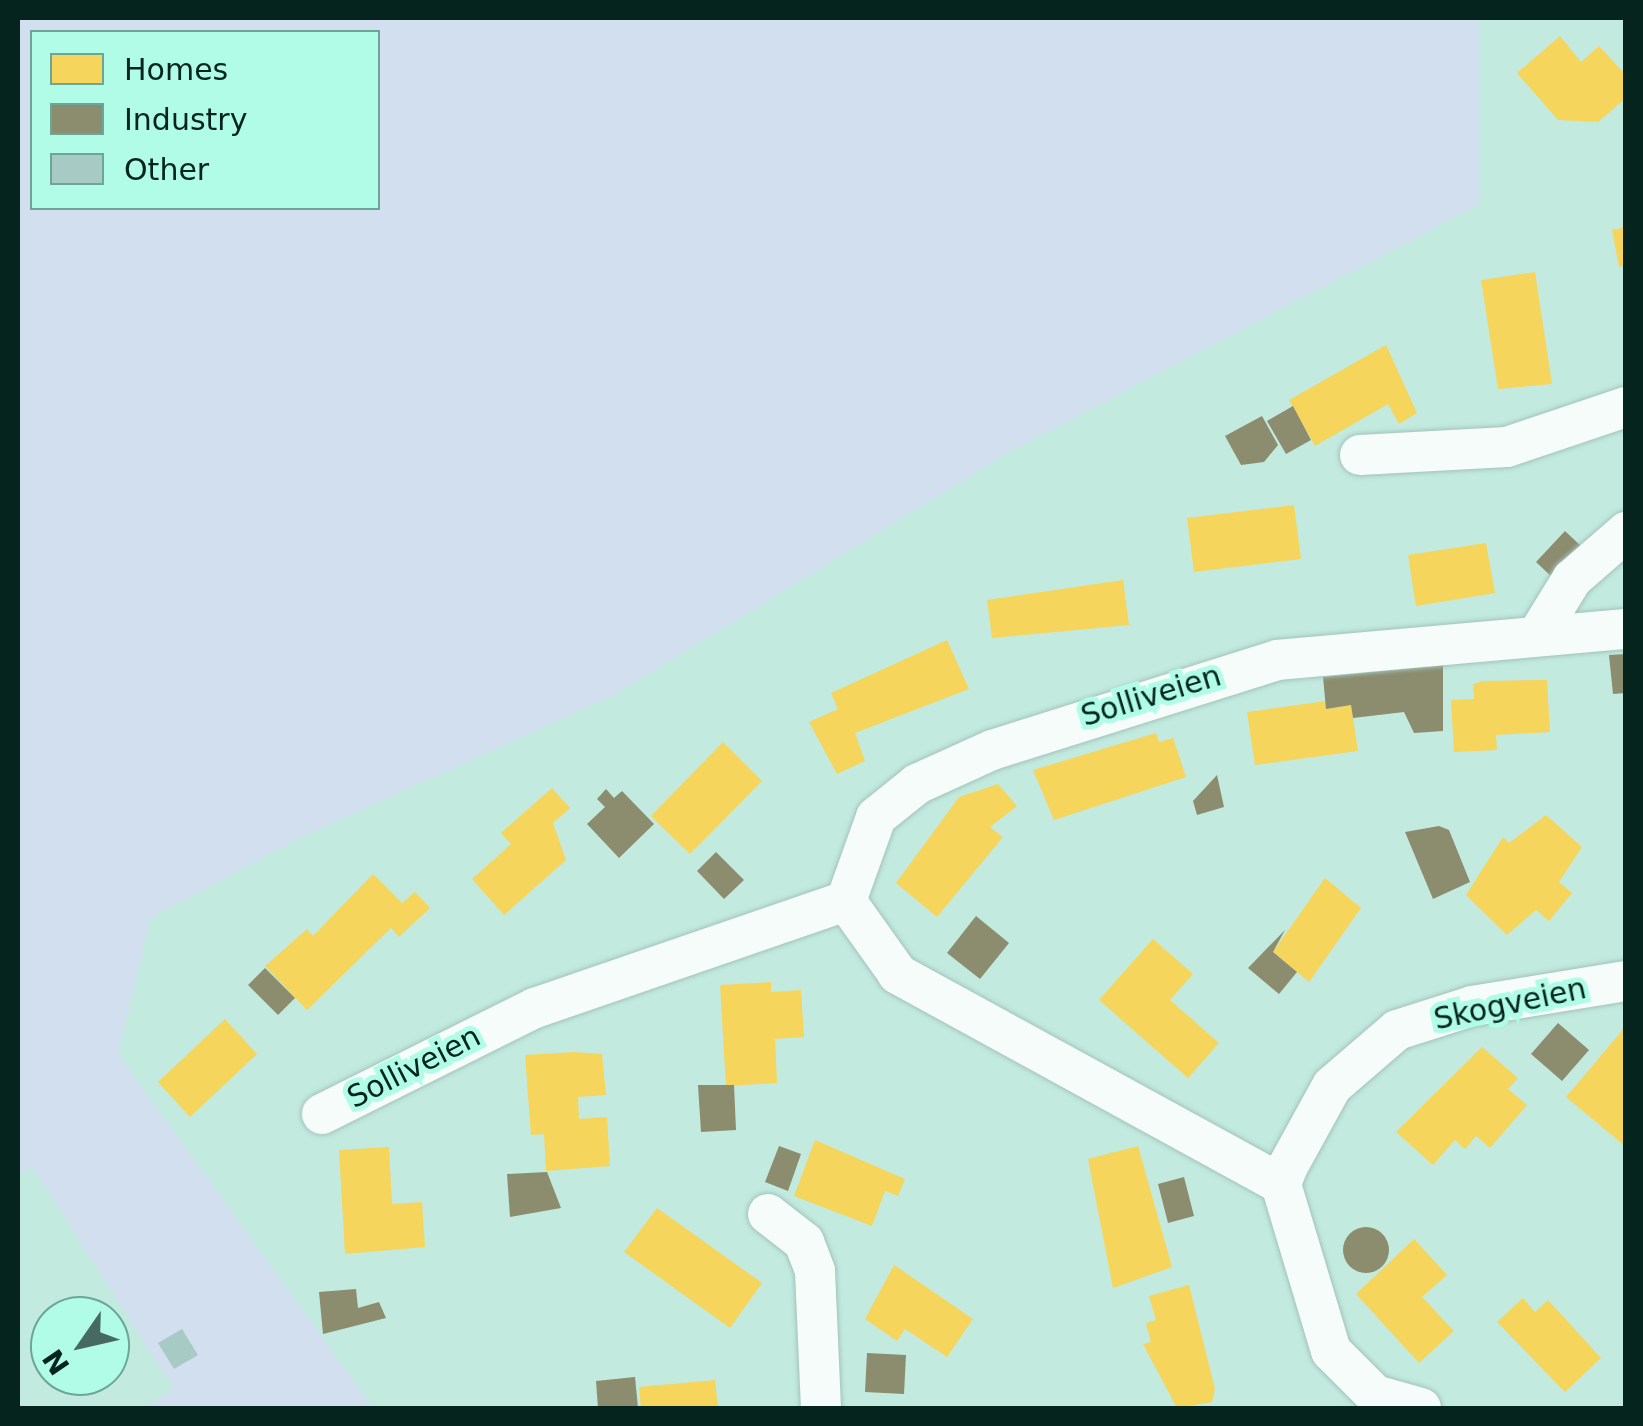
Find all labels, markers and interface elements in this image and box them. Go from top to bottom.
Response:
legend [30,30,380,210]
text: Homes [124,52,228,87]
text: Industry [124,102,247,137]
text: Other [124,152,209,187]
street label: Solliveien [1077,658,1225,734]
street label: Skogveien [1431,970,1589,1038]
street label: Solliveien [341,1018,487,1116]
north arrow [30,1296,130,1396]
text: N [36,1343,77,1381]

